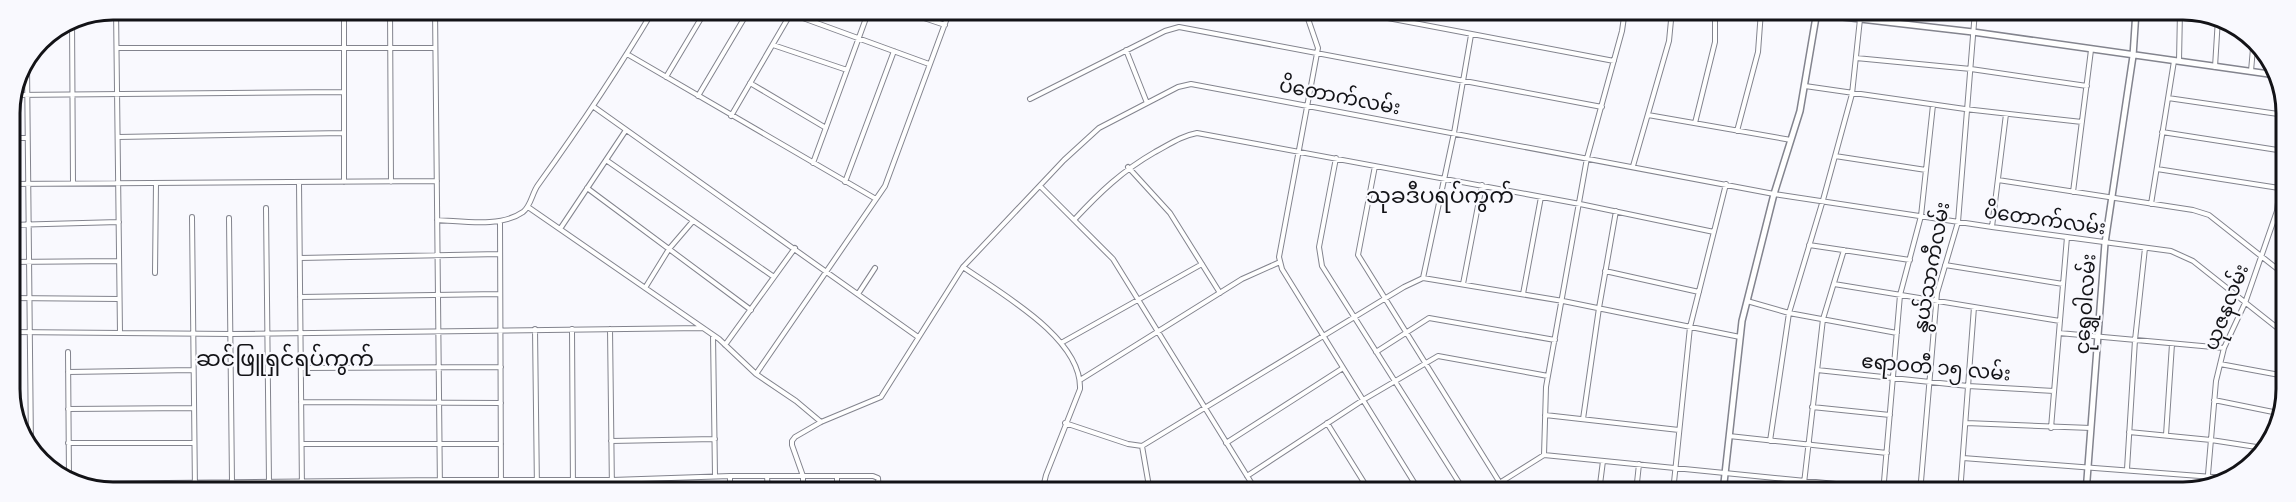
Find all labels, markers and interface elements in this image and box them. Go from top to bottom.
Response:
street label: ပိတောက်လမ်း [1277,71,1403,120]
district label: သုခဒီပရပ်ကွက် [1366,180,1514,213]
street label: ပိတောက်လမ်း [1982,197,2108,239]
street label: နွယ်သာကီလမ်း [1906,199,1958,335]
street label: ငုရွှေဝါလမ်း [2068,253,2105,356]
street label: ယုဇနလမ်း [2197,260,2258,355]
district label: ဆင်ဖြူရှင်ရပ်ကွက် [196,343,374,376]
street label: ဧရာဝတီ ၁၅ လမ်း [1860,347,2012,389]

